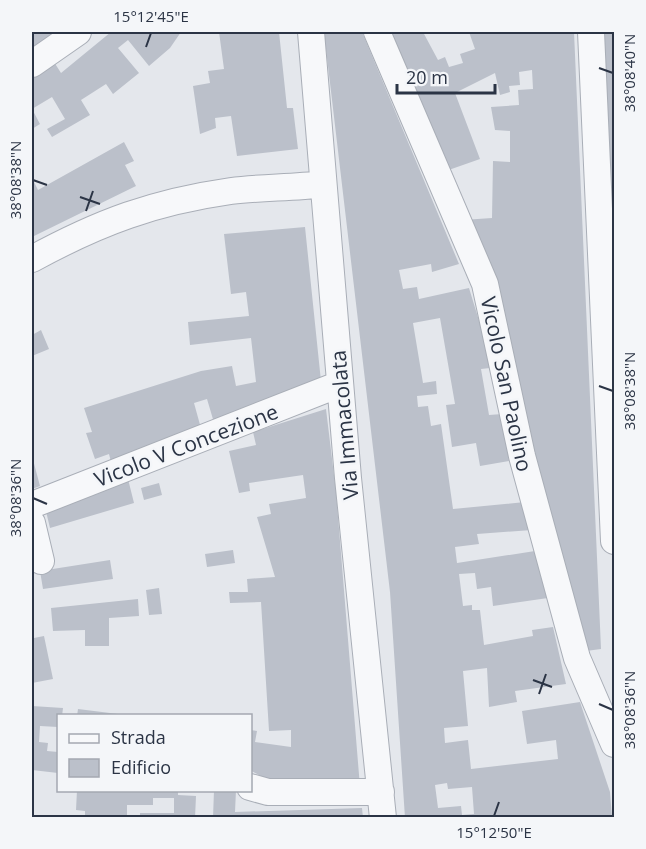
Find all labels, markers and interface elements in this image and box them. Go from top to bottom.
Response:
text: 15°12'45"E [113,6,189,26]
text: 38°08'40"N [619,34,639,112]
scale bar [397,57,494,95]
text: 20 m [406,65,448,89]
text: 38°08'38"N [5,141,25,219]
street label: Vicolo San Paolino [475,294,539,474]
street label: Via Immacolata [324,349,364,501]
text: 38°08'38"N [619,352,639,430]
street label: Vicolo V Concezione [90,397,282,493]
text: 38°08'36"N [5,459,25,537]
text: 38°08'36"N [619,671,639,749]
legend [57,714,252,792]
text: Strada [111,725,166,749]
text: Edificio [111,755,171,779]
text: 15°12'50"E [456,822,532,842]

